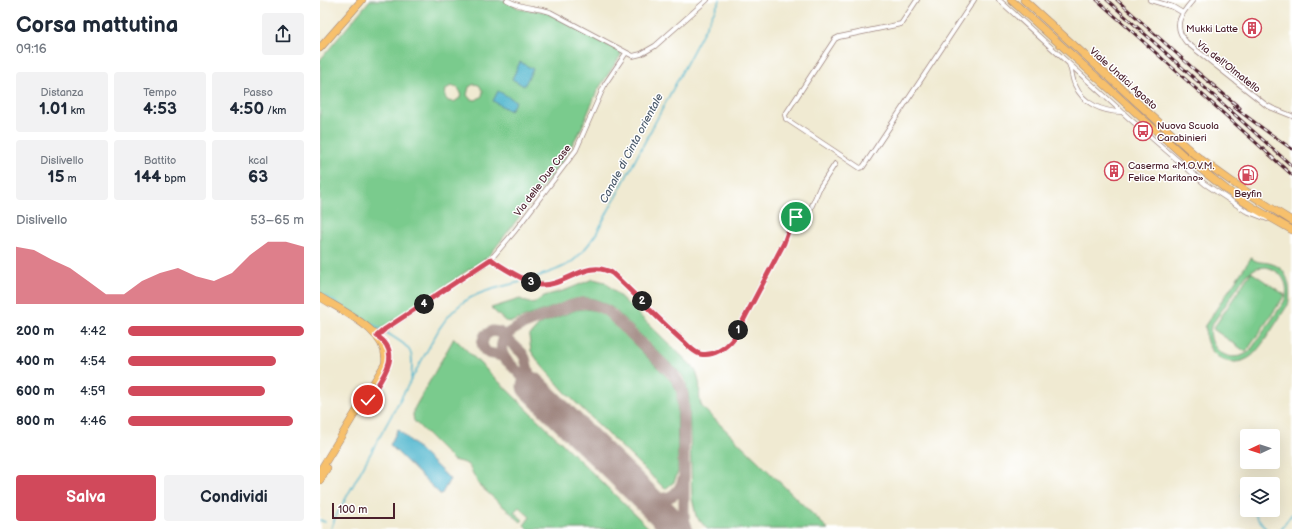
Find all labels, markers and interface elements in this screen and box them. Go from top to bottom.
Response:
text: Corsa mattutina [16,12,178,39]
button: share [262,13,304,55]
building icon: Mukki Latte [1241,17,1263,39]
place label: Mukki Latte [1186,23,1238,35]
street label: Via dell'Olmatello [1194,38,1263,96]
text: 09:16 [16,41,47,57]
street label: Viale Undici Agosto [1087,45,1160,113]
text: Distanza [41,86,83,99]
text: Tempo [143,86,177,99]
text: Passo [243,86,273,99]
water label: Canale di Cinta orientale [597,91,666,205]
text: 1.01 [39,99,68,119]
text: 4:53 [143,99,177,119]
text: 4:50 [230,99,264,119]
text: km [68,104,85,117]
text: /km [264,104,286,117]
bus stop icon: Nuova Scuola Carabinieri [1132,120,1154,142]
place label: Nuova Scuola Carabinieri [1157,120,1219,144]
street label: Via delle Due Case [512,142,574,219]
text: Dislivello [40,154,84,167]
text: Battito [144,154,176,167]
text: kcal [248,154,268,167]
building icon: Caserma «M.O.V.M. Felice Maritano» [1103,160,1125,182]
place label: Caserma «M.O.V.M. Felice Maritano» [1128,160,1214,184]
fuel station icon: Beyfin [1237,164,1259,186]
text: 15 [47,167,64,187]
text: 144 [134,167,161,187]
text: 63 [248,167,268,187]
text: m [64,172,77,185]
text: bpm [161,172,186,185]
place label: Beyfin [1234,188,1262,200]
pin [779,200,813,234]
icon: arrive [785,206,807,228]
text: Dislivello [16,212,67,228]
text: 53–65 m [250,212,304,228]
pin: 3 [521,272,541,292]
text: 3 [528,275,534,288]
pin: 2 [632,291,652,311]
pin: 4 [414,294,434,314]
text: 2 [639,294,645,307]
text: 4 [421,297,427,310]
pin: 1 [728,320,748,340]
text: 200 m [16,323,54,339]
text: 4:42 [80,323,106,339]
text: 1 [736,323,740,336]
text: 400 m [16,353,54,369]
text: 4:54 [80,353,106,369]
text: 600 m [16,383,55,399]
text: 4:59 [80,383,106,399]
pin [351,383,385,417]
icon: check [357,389,379,411]
text: 800 m [16,413,55,429]
text: 4:46 [80,413,106,429]
north arrow [1240,429,1280,469]
map controls [1240,429,1280,517]
button: Salva [16,475,156,521]
button: Condividi [164,475,304,521]
button: layers [1240,477,1280,517]
scale bar [332,501,395,520]
text: 100 m [338,503,367,516]

